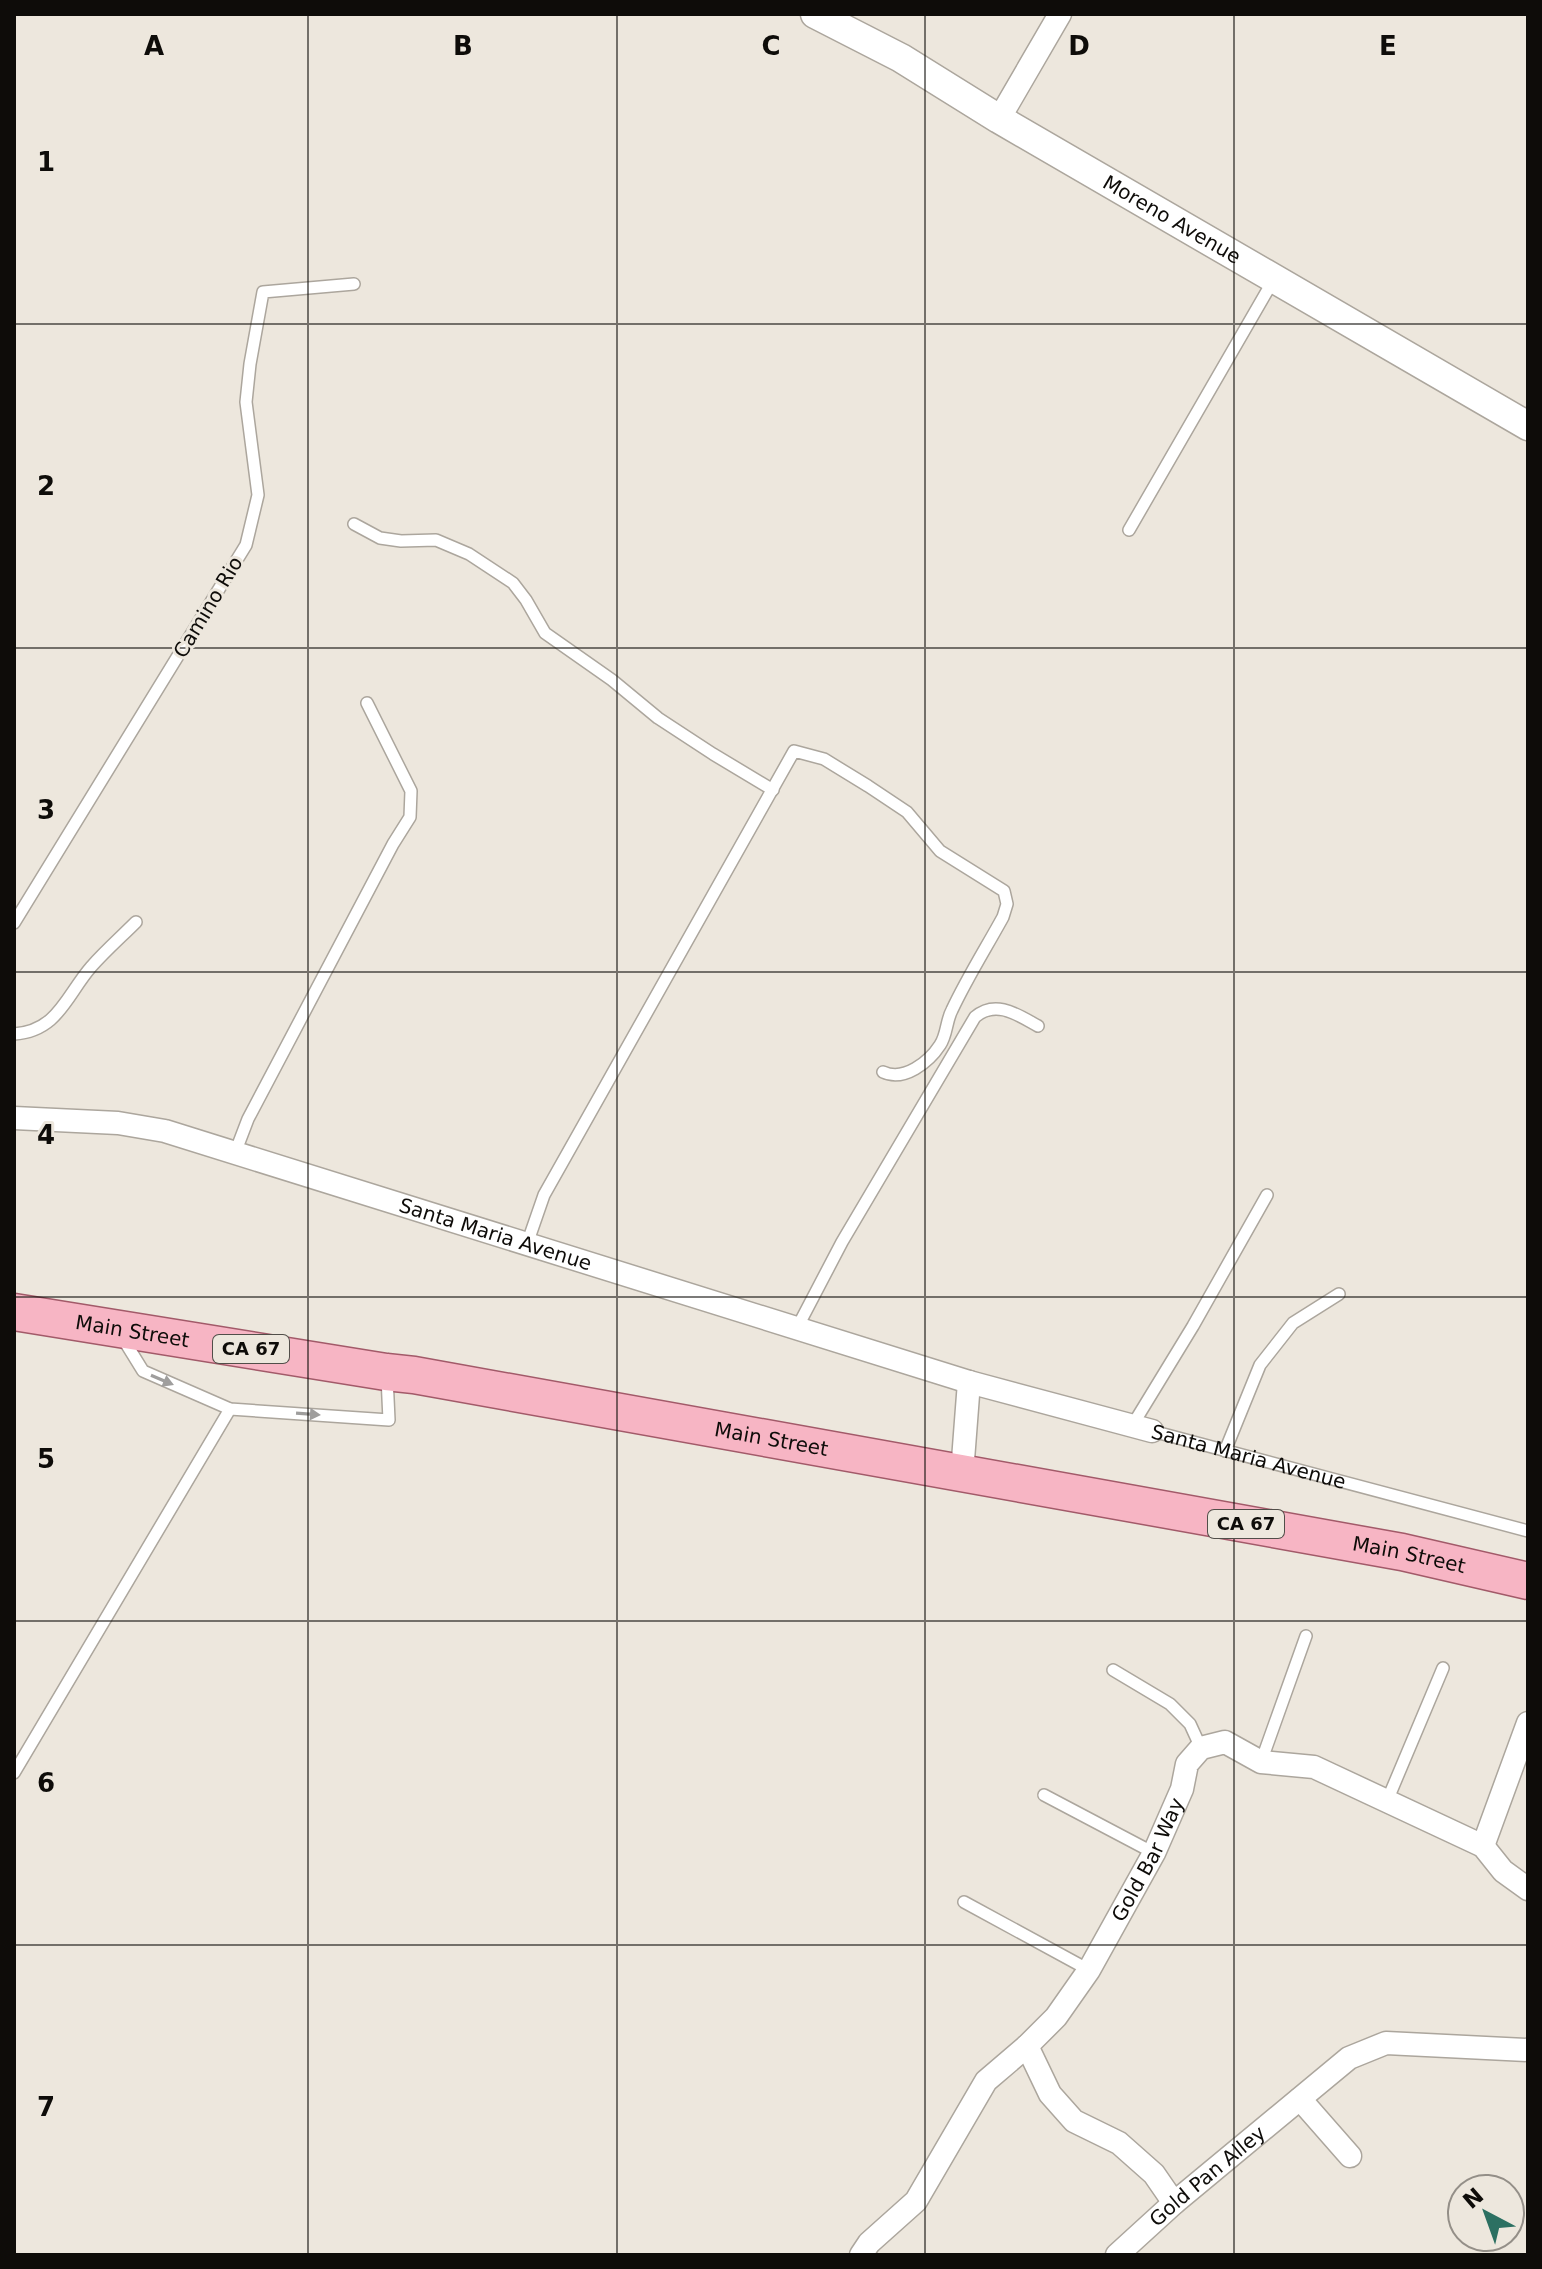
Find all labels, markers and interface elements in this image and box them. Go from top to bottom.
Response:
text: A [144,31,164,61]
text: B [453,31,473,61]
text: C [761,31,781,61]
text: D [1068,31,1090,61]
text: E [1379,31,1397,61]
text: 1 [37,147,55,177]
street label: Moreno Avenue [1099,170,1245,269]
text: 2 [37,471,55,501]
street label: Camino Rio [168,552,248,662]
text: 3 [37,795,55,825]
text: 4 [37,1120,55,1150]
street label: Santa Maria Avenue [396,1193,595,1275]
street label: Main Street [74,1310,191,1352]
road number: CA 67 [213,1335,289,1363]
one-way arrow [151,1373,174,1386]
one-way arrow [296,1408,321,1421]
street label: Main Street [713,1417,830,1461]
street label: Santa Maria Avenue [1149,1419,1349,1494]
text: 5 [37,1444,55,1474]
road number: CA 67 [1208,1510,1284,1538]
street label: Main Street [1350,1531,1468,1578]
text: 6 [37,1768,55,1798]
street label: Gold Bar Way [1106,1794,1189,1926]
text: 7 [37,2092,55,2122]
street label: Gold Pan Alley [1144,2120,1270,2231]
north arrow [1446,2173,1526,2253]
text: N [1458,2183,1488,2214]

